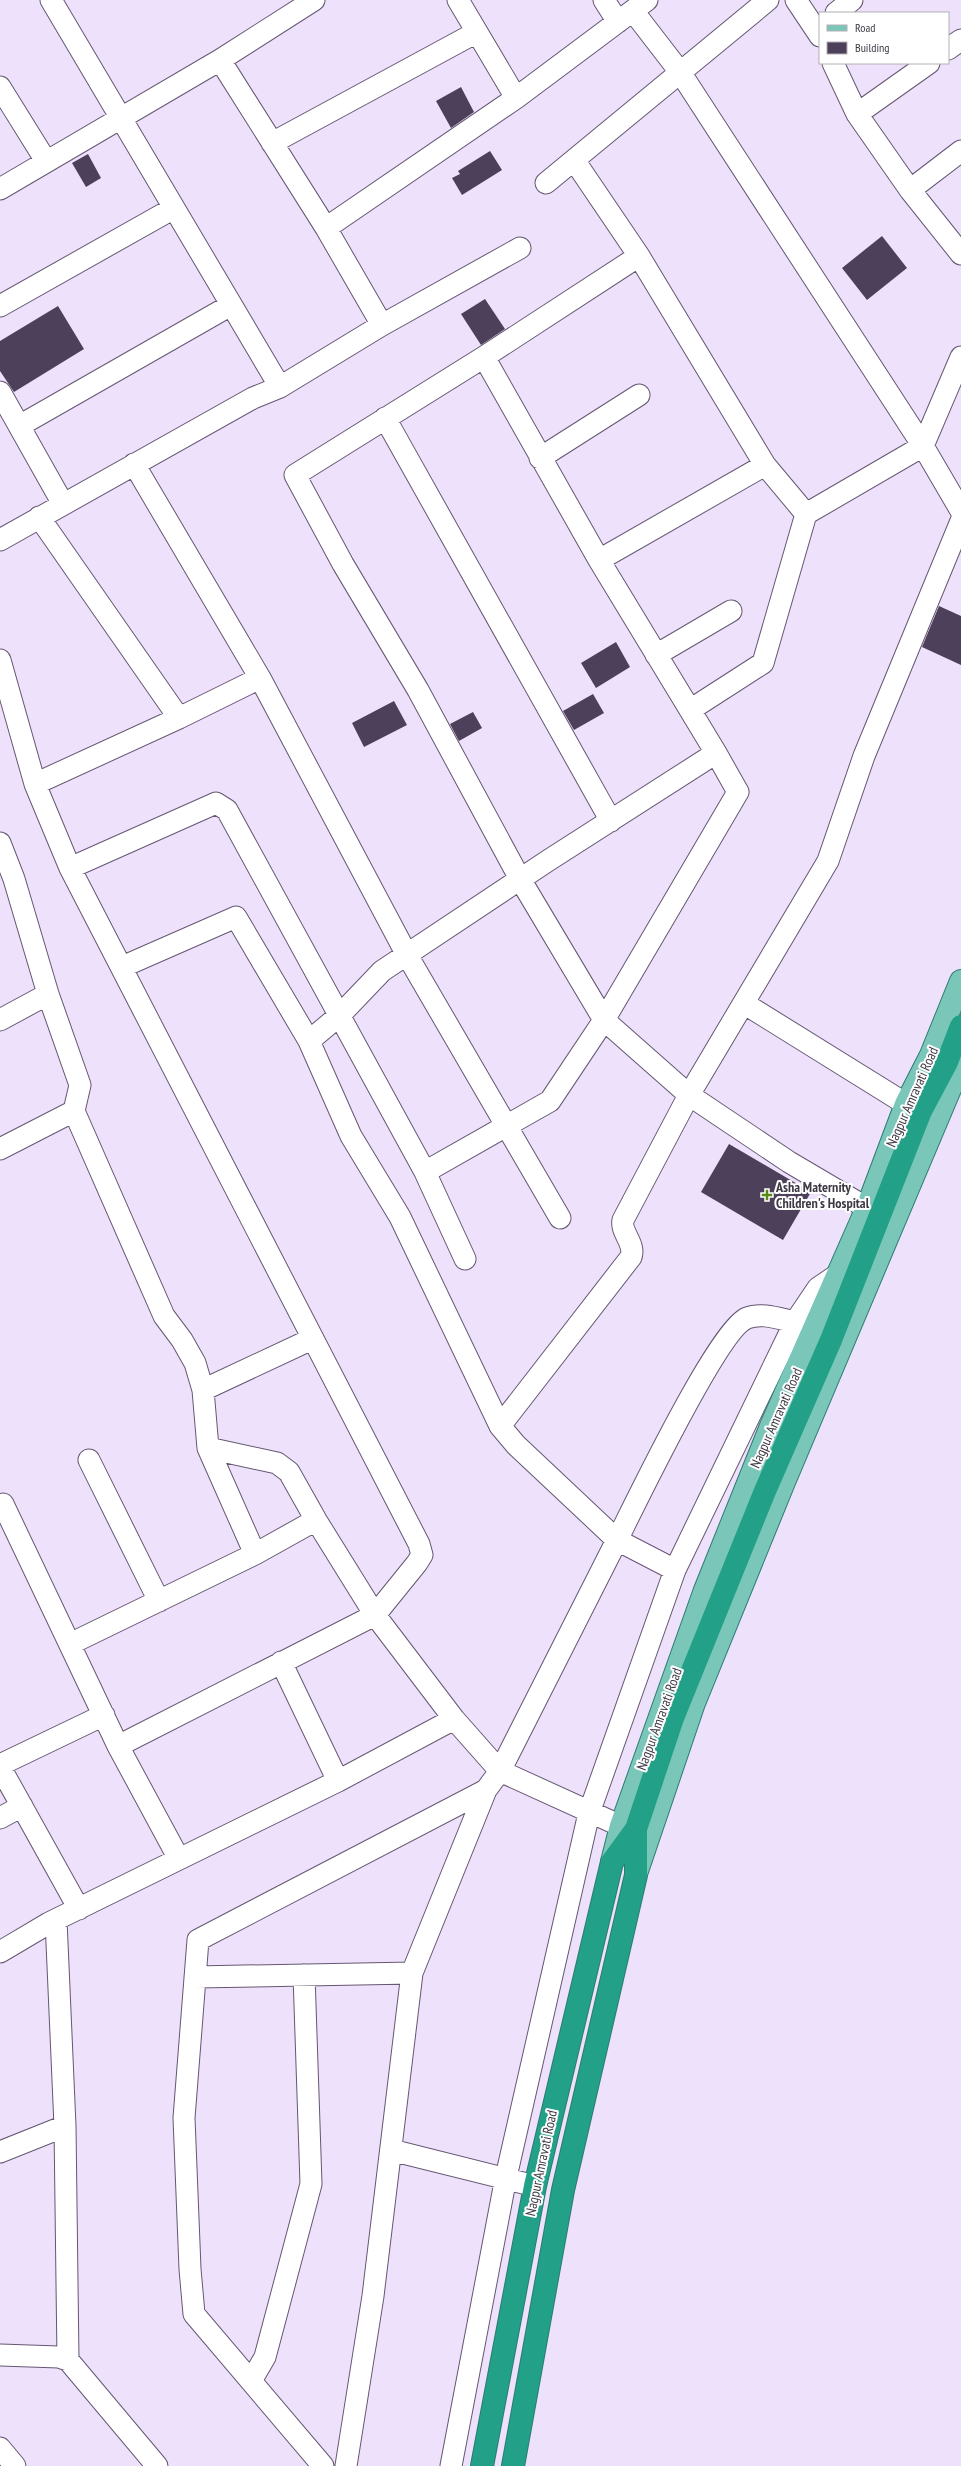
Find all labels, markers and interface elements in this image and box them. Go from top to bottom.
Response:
legend [819,12,949,64]
text: Road [855,20,875,35]
text: Building [855,40,890,55]
street label: Nagpur Amravati Road [882,1044,942,1150]
place label: Asha Maternity Children's Hospital [775,1178,870,1212]
marker: Asha Maternity Children's Hospital [761,1189,773,1201]
street label: Nagpur Amravati Road [746,1365,806,1471]
street label: Nagpur Amravati Road [632,1665,686,1773]
street label: Nagpur Amravati Road [521,2108,561,2218]

